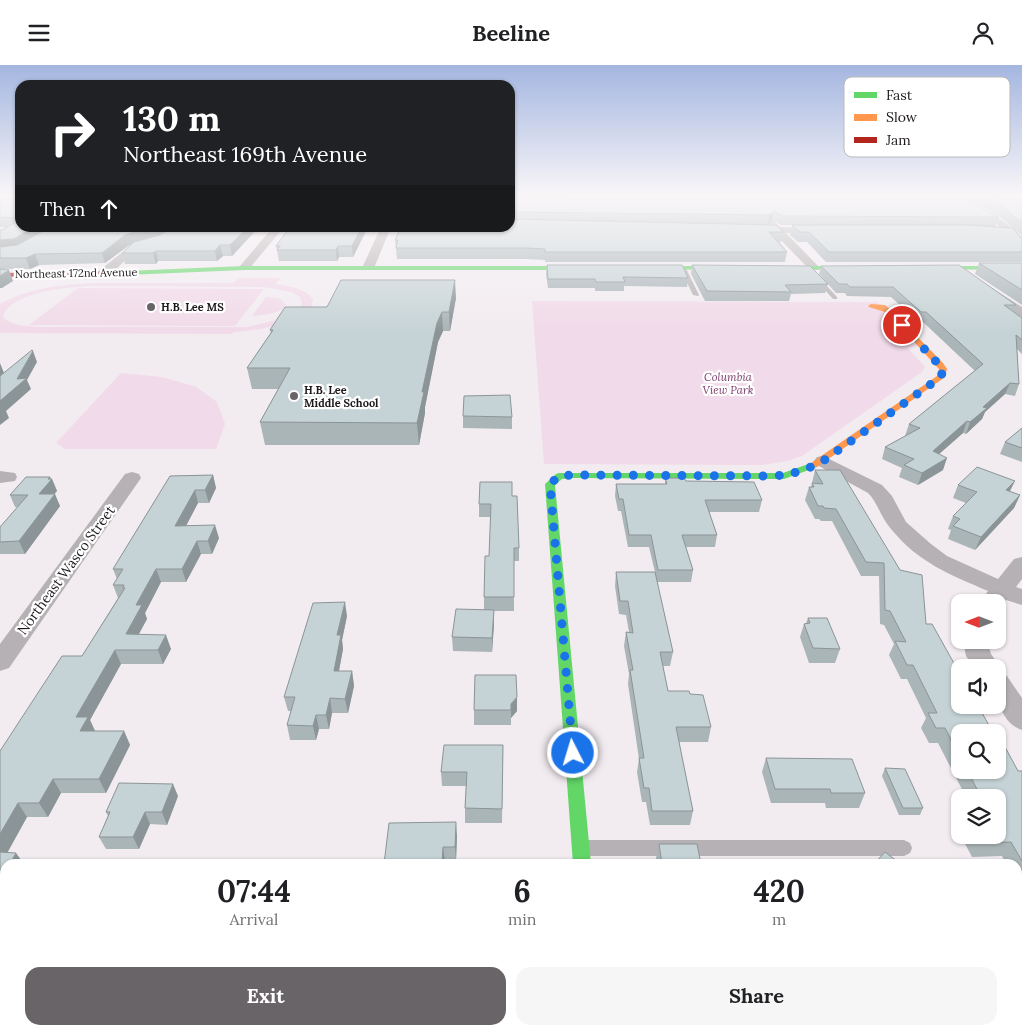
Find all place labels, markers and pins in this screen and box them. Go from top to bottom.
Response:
place label: H.B. Lee MS [161,300,224,314]
marker: H.B. Lee MS [145,301,157,313]
pin [881,304,923,346]
place label: H.B. Lee Middle School [304,383,379,410]
marker: H.B. Lee Middle School [288,390,300,402]

